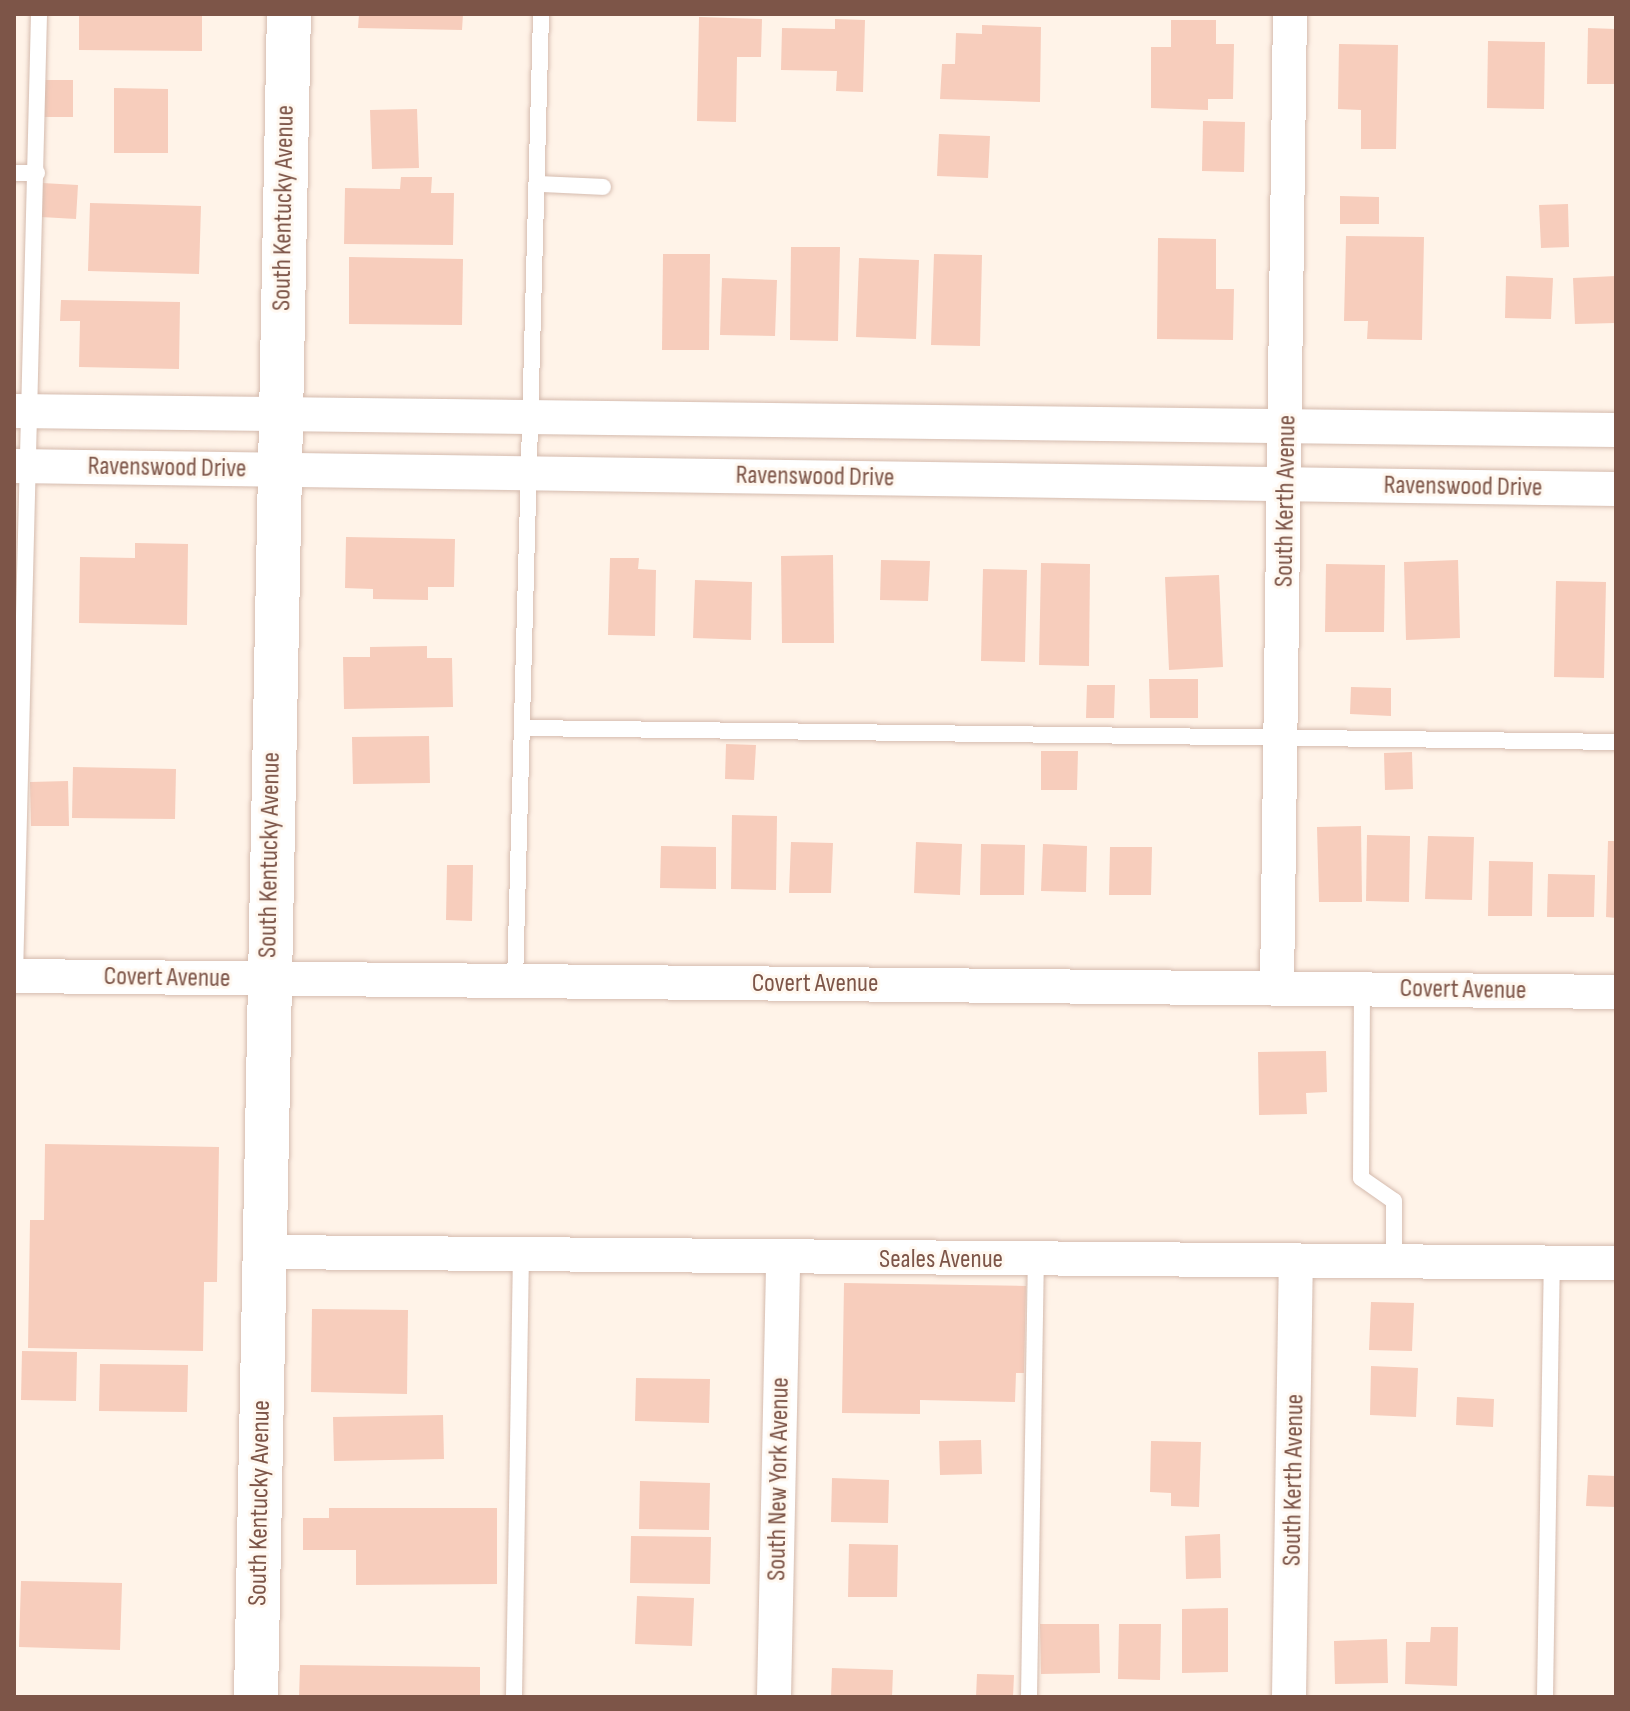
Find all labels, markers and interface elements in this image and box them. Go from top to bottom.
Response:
street label: South Kentucky Avenue [267,105,301,311]
street label: South Kerth Avenue [1269,415,1303,587]
street label: Ravenswood Drive [87,451,247,485]
street label: Ravenswood Drive [735,460,895,494]
street label: Ravenswood Drive [1383,470,1543,504]
street label: South Kentucky Avenue [253,752,287,958]
street label: Covert Avenue [103,961,231,995]
street label: Covert Avenue [752,968,878,1000]
street label: Covert Avenue [1399,973,1527,1007]
street label: Seales Avenue [879,1244,1003,1276]
street label: South New York Avenue [762,1377,796,1581]
street label: South Kerth Avenue [1277,1394,1311,1566]
street label: South Kentucky Avenue [243,1400,277,1606]

